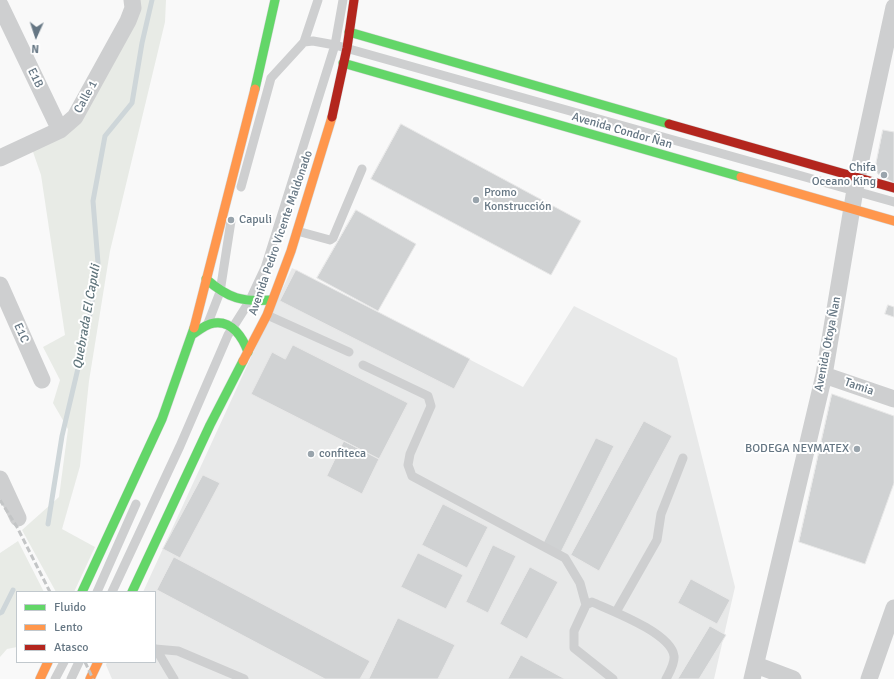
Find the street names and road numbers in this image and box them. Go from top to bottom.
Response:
street label: E1B [24,66,46,90]
street label: Calle 1 [71,78,101,116]
street label: Avenida Condor Ñan [570,110,674,152]
street label: Avenida Pedro Vicente Maldonado [246,149,316,317]
street label: Avenida Otoya Ñan [812,295,844,393]
street label: E1C [10,321,32,345]
street label: Tamia [842,375,876,399]

